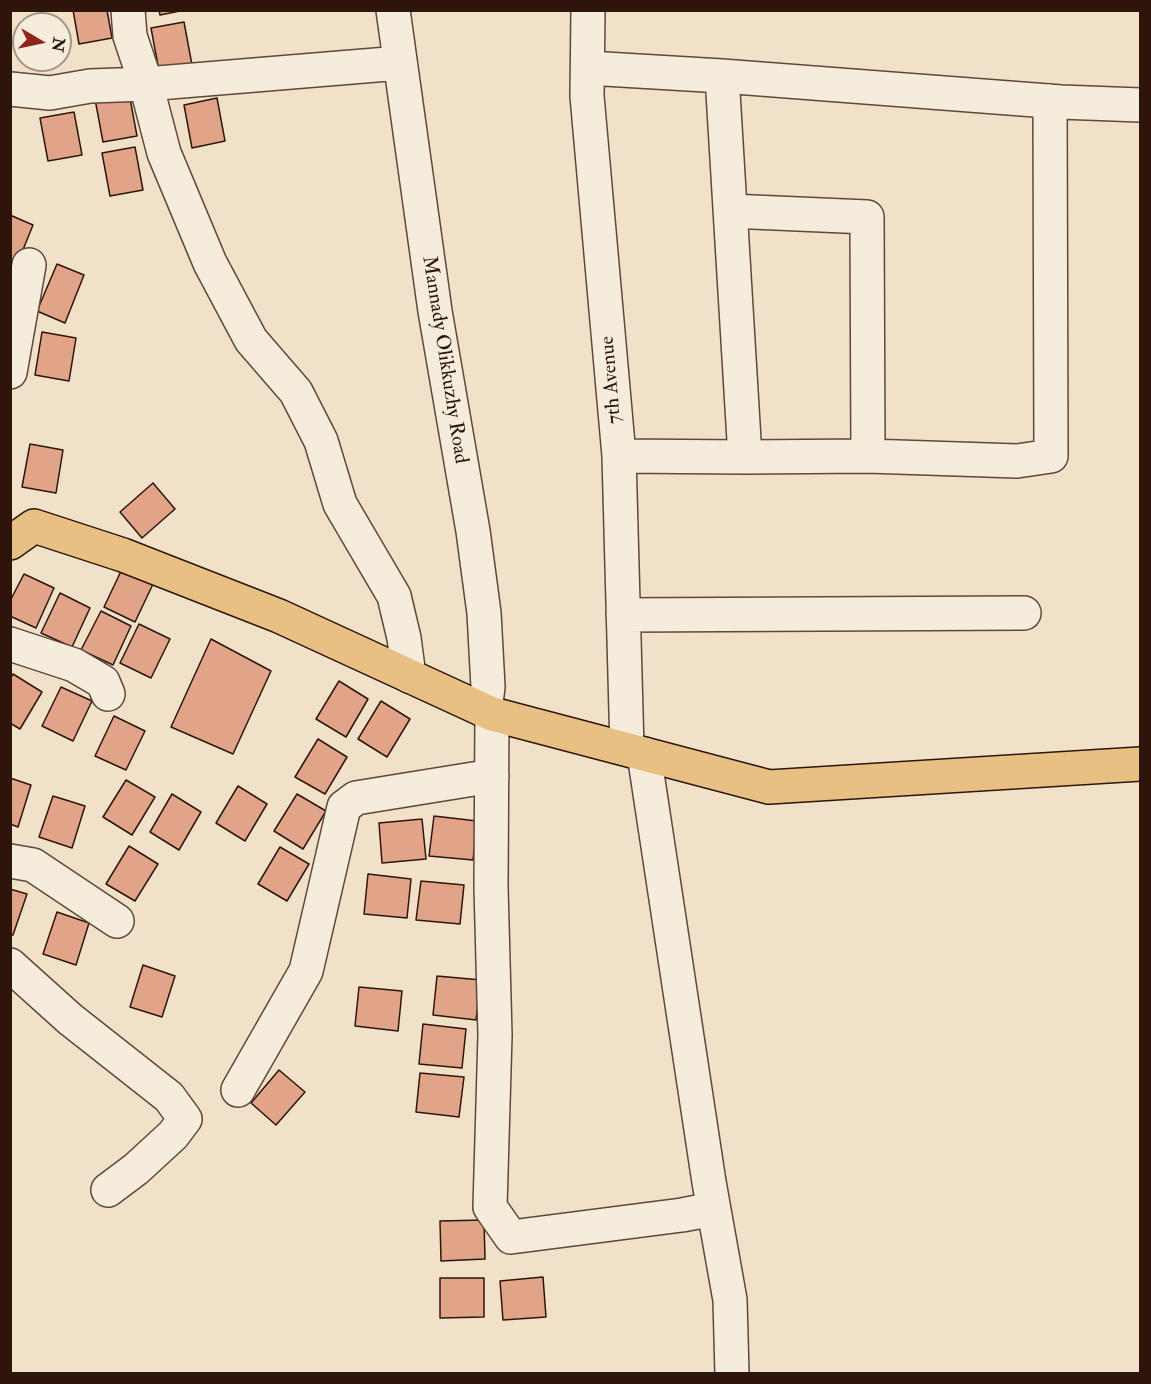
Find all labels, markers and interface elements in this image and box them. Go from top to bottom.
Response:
north arrow [12,12,72,72]
text: N [47,36,69,53]
street label: Mannady Olikkuzhy Road [416,255,472,465]
street label: 7th Avenue [596,335,628,425]

